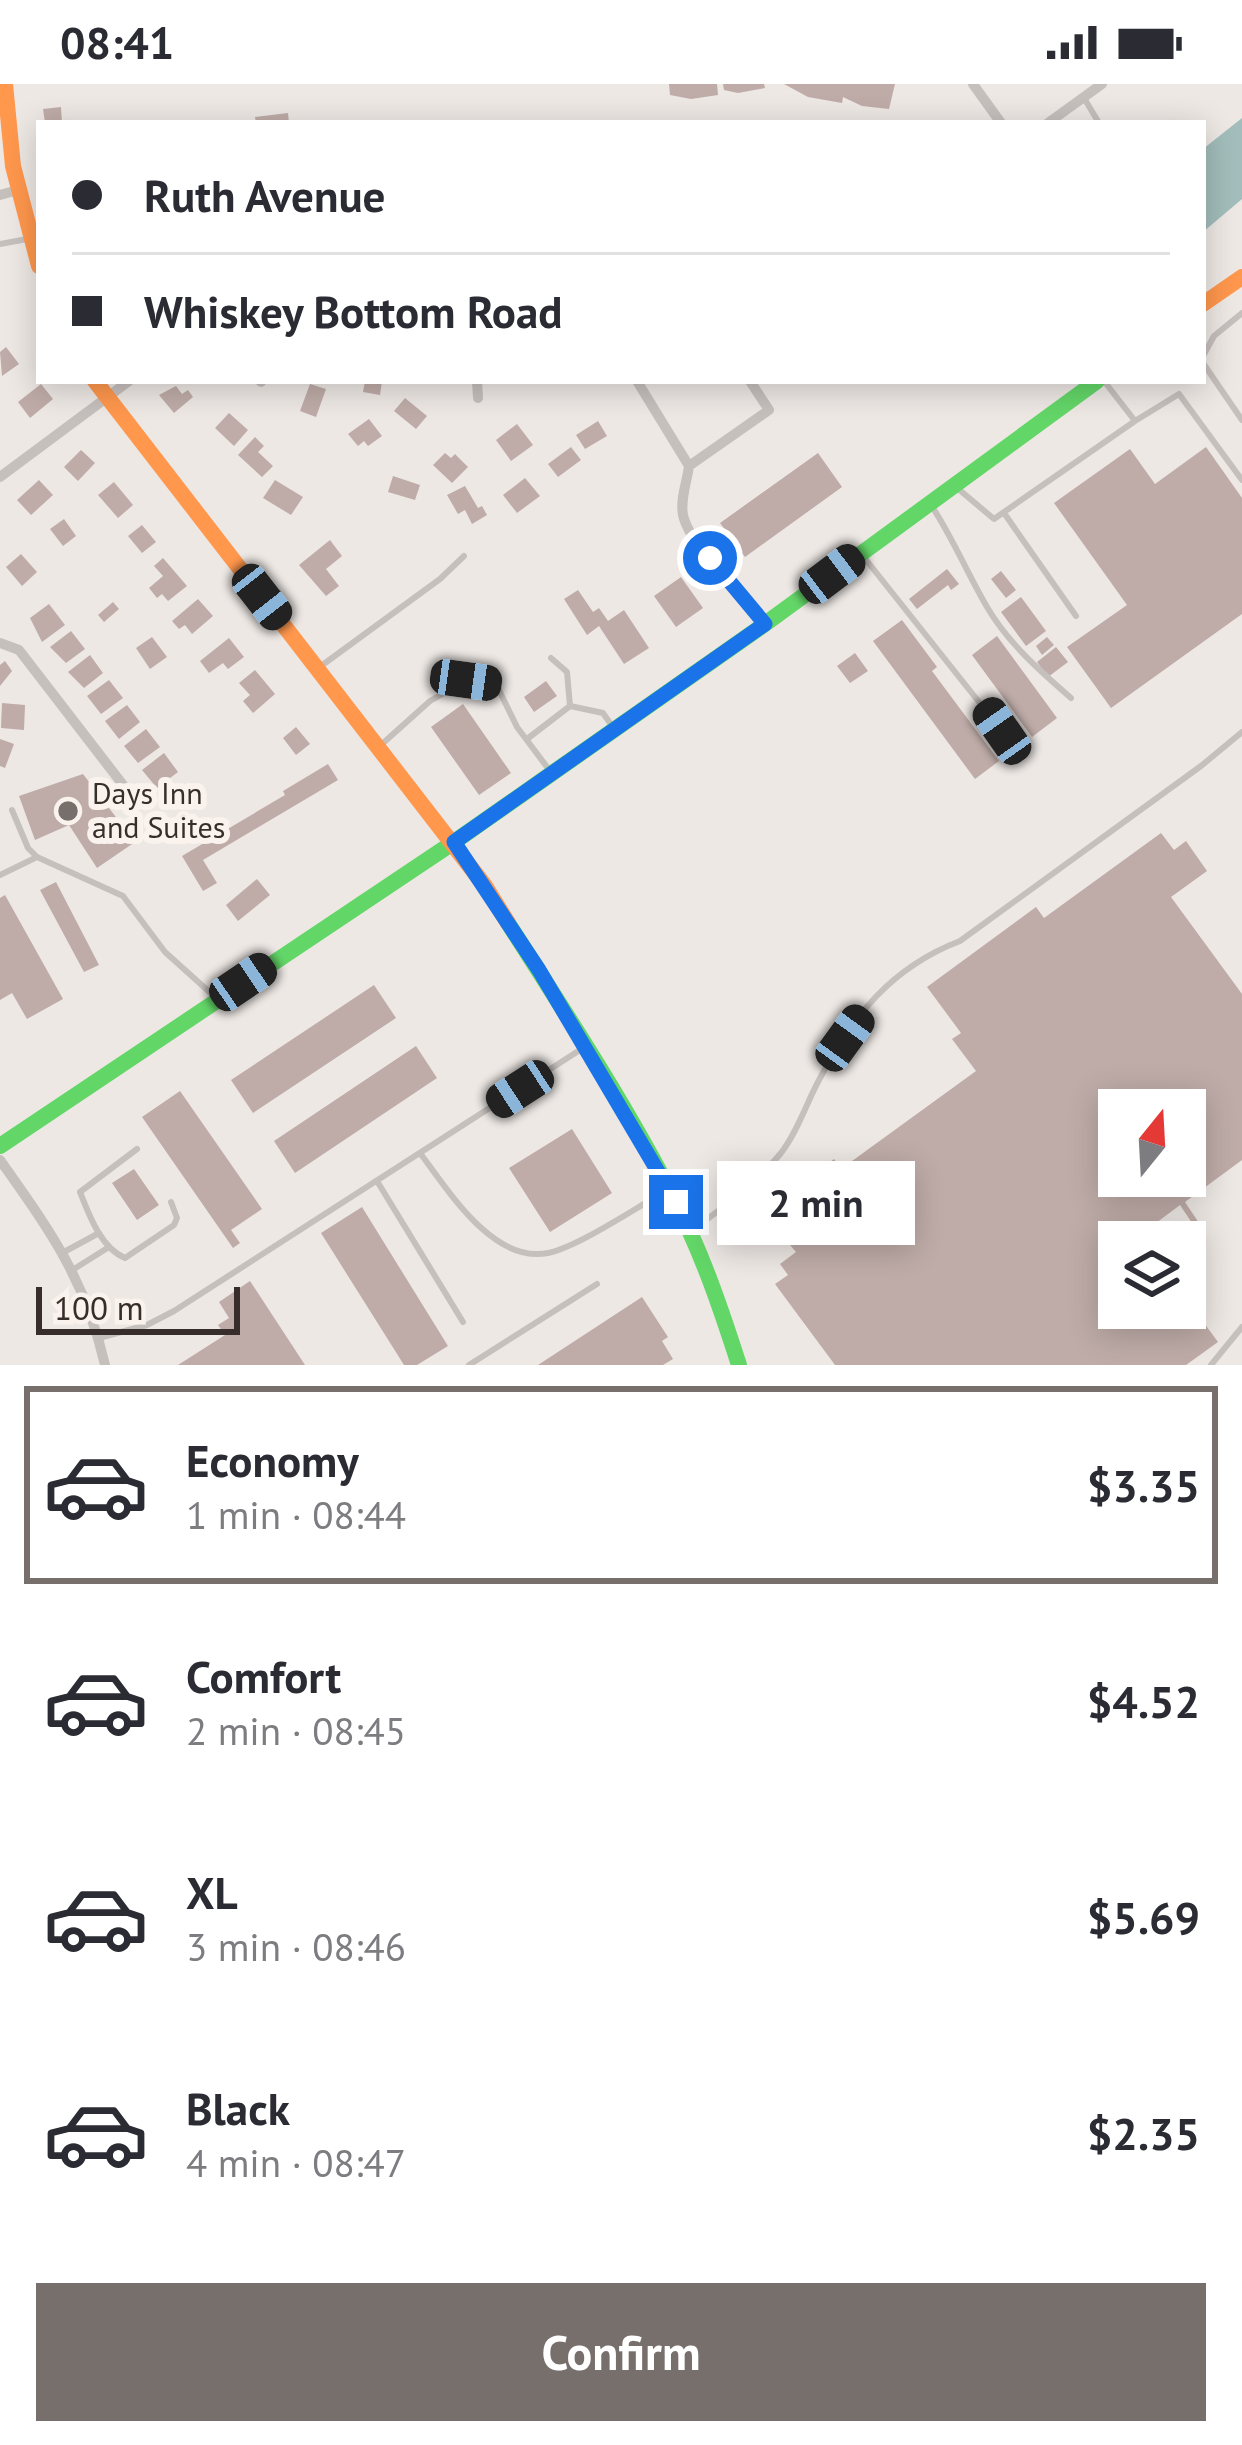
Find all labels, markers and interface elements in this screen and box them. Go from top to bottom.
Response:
text: 08:41 [60,13,174,71]
text: Ruth Avenue [144,166,385,224]
text: Whiskey Bottom Road [144,282,563,340]
route start [683,531,737,585]
car [792,538,872,610]
car [226,558,298,636]
car [428,657,504,703]
car [967,691,1037,771]
place label: Days Inn and Suites [92,773,225,846]
marker: Days Inn and Suites [55,798,81,824]
car [203,947,283,1017]
car [809,998,881,1078]
car [480,1054,560,1124]
north arrow [1098,1089,1206,1197]
map controls [1098,1089,1206,1329]
callout: 2 min [718,1160,916,1244]
route end [649,1175,703,1229]
text: 2 min [768,1177,864,1228]
button: layers [1098,1221,1206,1329]
scale bar [36,1281,240,1334]
text: 100 m [54,1286,144,1329]
icon: car [42,1431,150,1539]
text: Economy [186,1431,359,1489]
text: $3.35 [1087,1456,1200,1514]
text: 1 min · 08:44 [186,1489,406,1540]
icon: car [42,1647,150,1755]
text: Comfort [186,1647,341,1705]
text: $4.52 [1087,1672,1200,1730]
text: 2 min · 08:45 [186,1705,406,1756]
icon: car [42,1863,150,1971]
text: XL [186,1863,238,1921]
text: $5.69 [1087,1888,1200,1946]
text: 3 min · 08:46 [186,1921,406,1972]
icon: car [42,2079,150,2187]
text: Black [186,2079,290,2137]
text: $2.35 [1087,2104,1200,2162]
text: 4 min · 08:47 [186,2137,406,2188]
button: Confirm [36,2283,1206,2421]

